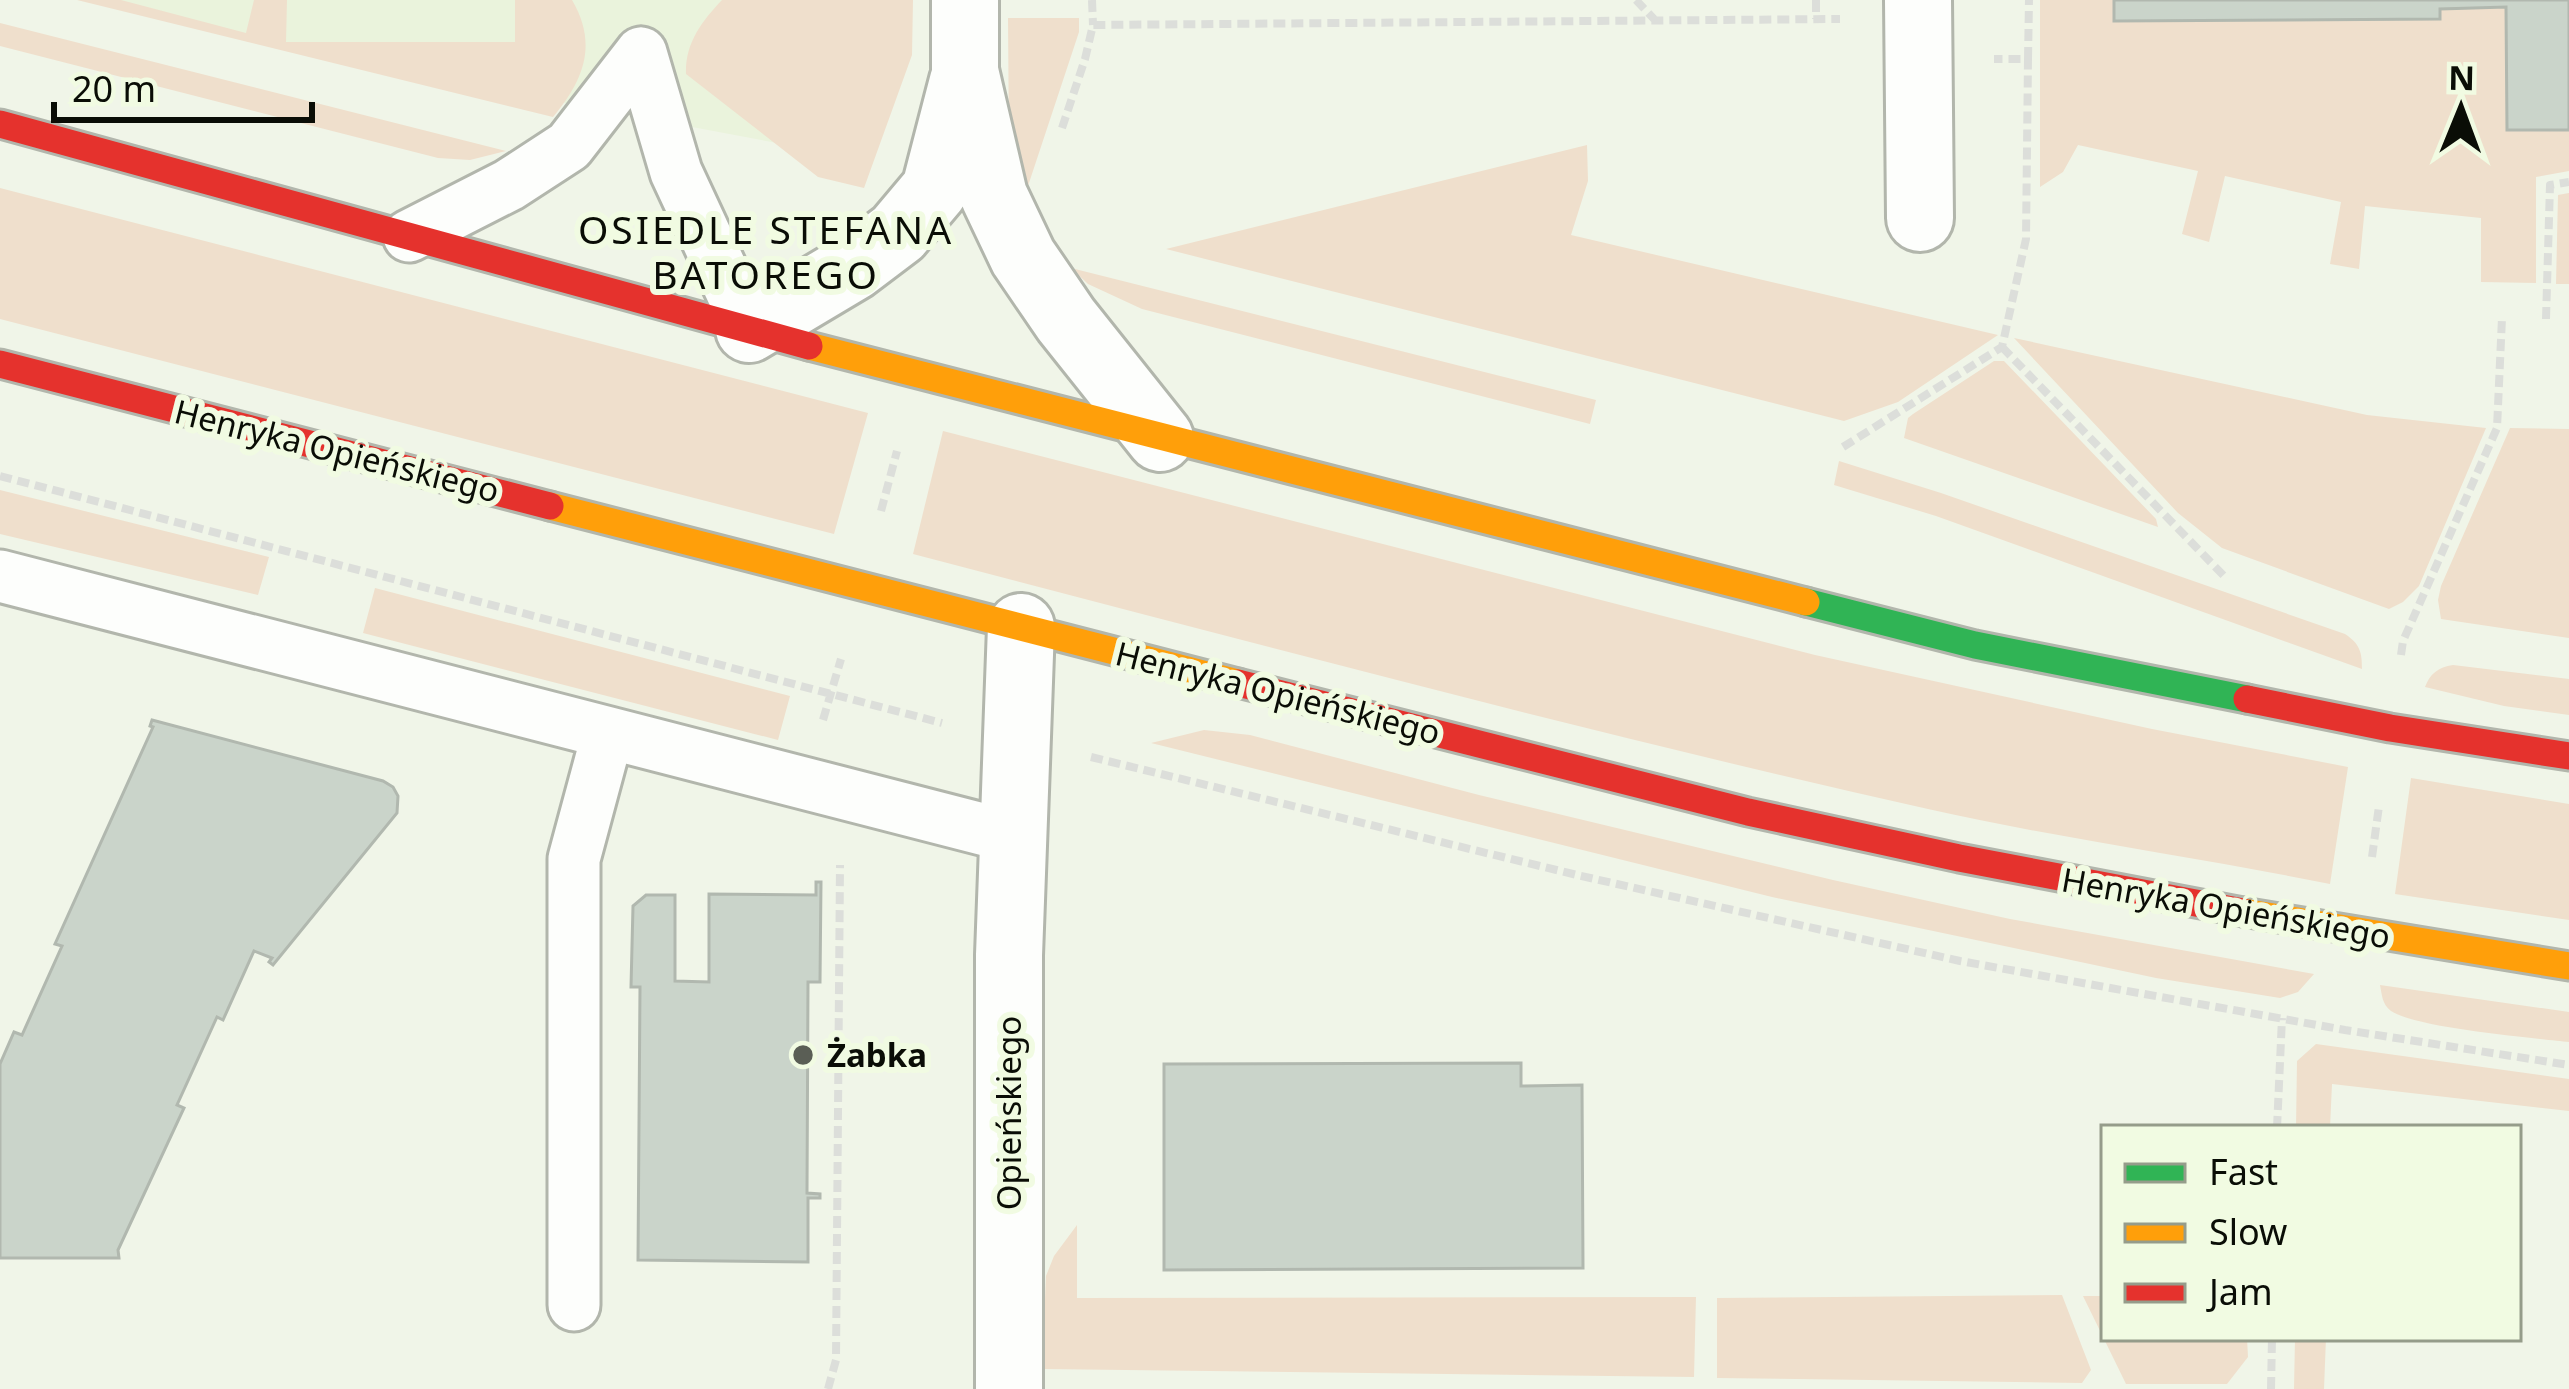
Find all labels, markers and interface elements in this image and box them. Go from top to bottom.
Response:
scale bar [54,48,312,122]
north arrow [2401,48,2521,168]
text: N [2448,55,2475,100]
text: 20 m [72,64,156,113]
district label: OSIEDLE STEFANA BATOREGO [578,202,954,300]
street label: Henryka Opieńskiego [170,388,504,513]
street label: Henryka Opieńskiego [1111,630,1445,755]
street label: Henryka Opieńskiego [2058,856,2394,959]
street label: Opieńskiego [986,1016,1031,1210]
place label: Żabka [827,1032,927,1077]
marker: Żabka [790,1042,816,1068]
legend [2101,1125,2521,1341]
text: Fast [2209,1147,2278,1196]
text: Slow [2209,1207,2287,1256]
text: Jam [2206,1267,2273,1316]

